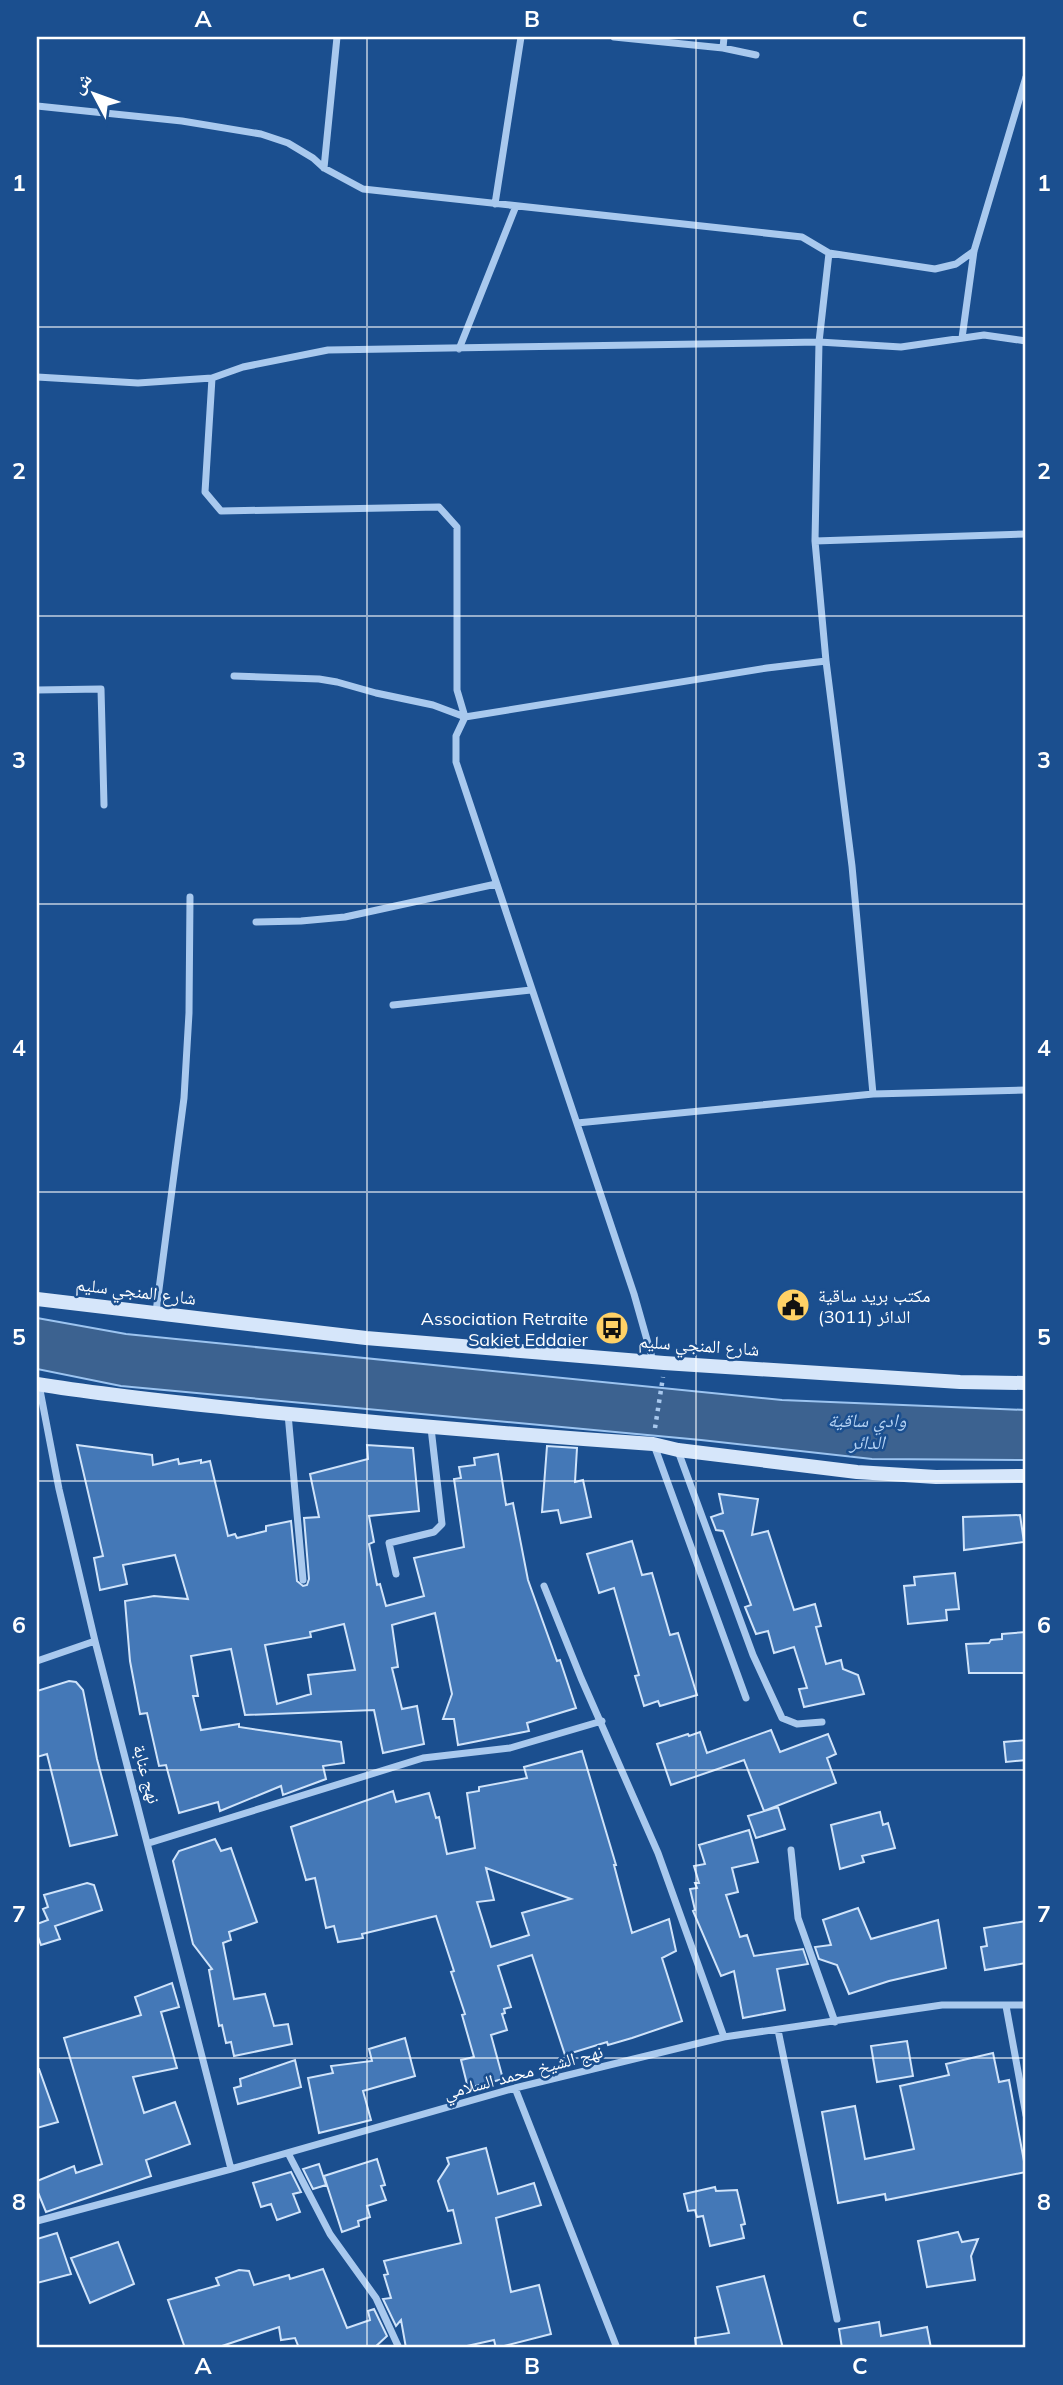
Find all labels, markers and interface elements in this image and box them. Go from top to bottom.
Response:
text: A [194,4,212,33]
text: B [524,4,540,33]
text: C [852,4,868,33]
north arrow [60,60,130,130]
text: ش [65,67,97,98]
text: 1 [12,168,26,197]
text: 1 [1037,168,1051,197]
text: 2 [12,456,26,485]
text: 2 [1037,456,1051,485]
text: 3 [12,745,26,774]
text: 3 [1037,745,1051,774]
text: 4 [12,1033,26,1062]
text: 4 [1037,1033,1051,1062]
street label: شارع المنجي سليم [74,1272,197,1313]
place label: مكتب بريد ساقية الدائر (3011) [818,1284,931,1328]
public building icon: مكتب بريد ساقية الدائر (3011) [774,1286,812,1324]
place label: Association Retraite Sakiet Eddaier [421,1307,588,1351]
bus stop icon: Association Retraite Sakiet Eddaier [593,1309,631,1347]
text: 5 [12,1322,26,1351]
text: 5 [1037,1322,1051,1351]
street label: شارع المنجي سليم [638,1329,760,1364]
water label: وادي ساقية الدائر [828,1408,906,1454]
text: 6 [12,1610,26,1639]
text: 6 [1037,1610,1051,1639]
street label: نهج عنابة [127,1742,166,1806]
text: 7 [12,1899,26,1928]
text: 7 [1037,1899,1051,1928]
street label: نهج الشيخ محمد السلامي [441,2040,606,2108]
text: 8 [12,2187,26,2216]
text: 8 [1037,2187,1051,2216]
text: A [194,2351,212,2380]
text: B [524,2351,540,2380]
text: C [852,2351,868,2380]

